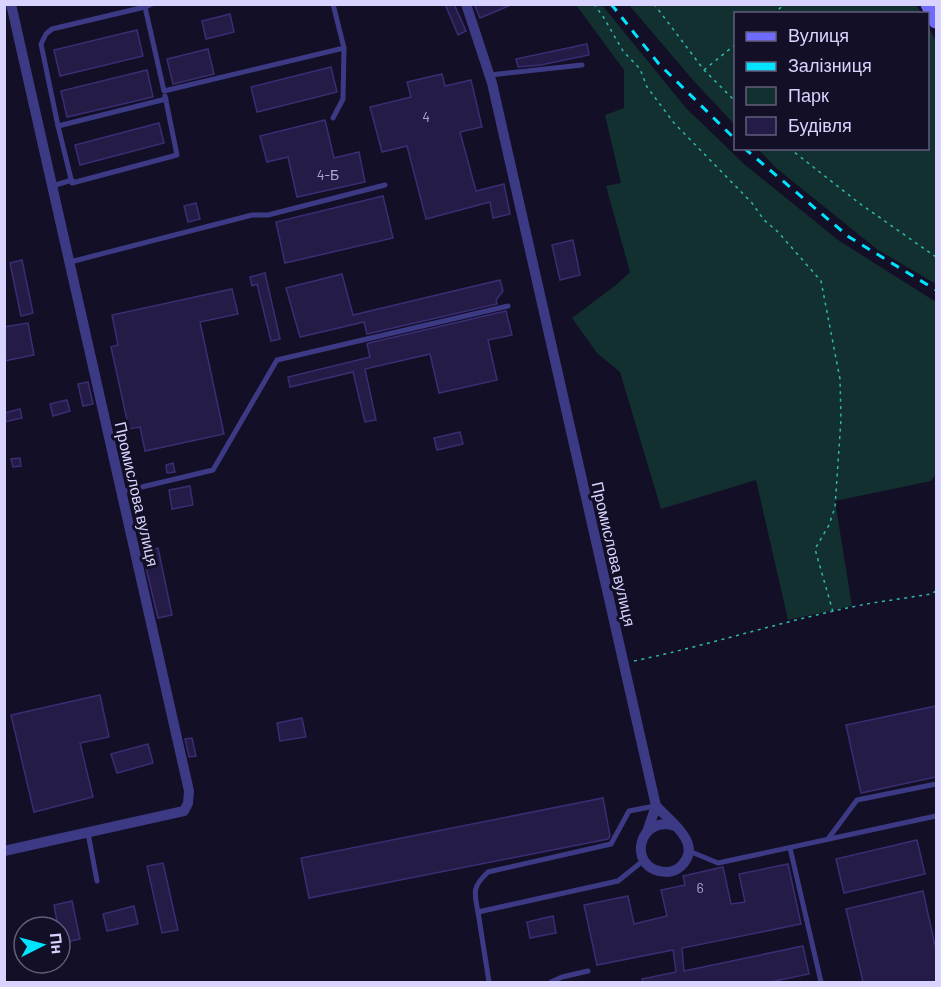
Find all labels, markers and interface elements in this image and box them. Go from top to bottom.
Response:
legend [734,12,929,150]
text: Вулиця [788,24,849,46]
text: Залізниця [788,54,872,76]
text: Парк [788,84,829,106]
house number: 4 [422,108,430,125]
text: Будівля [788,114,852,136]
house number: 4-Б [317,166,339,183]
street label: Промислова вулиця [112,420,163,568]
street label: Промислова вулиця [589,480,640,628]
house number: 6 [696,879,704,896]
north arrow [12,915,72,975]
text: Пн [47,932,68,955]

